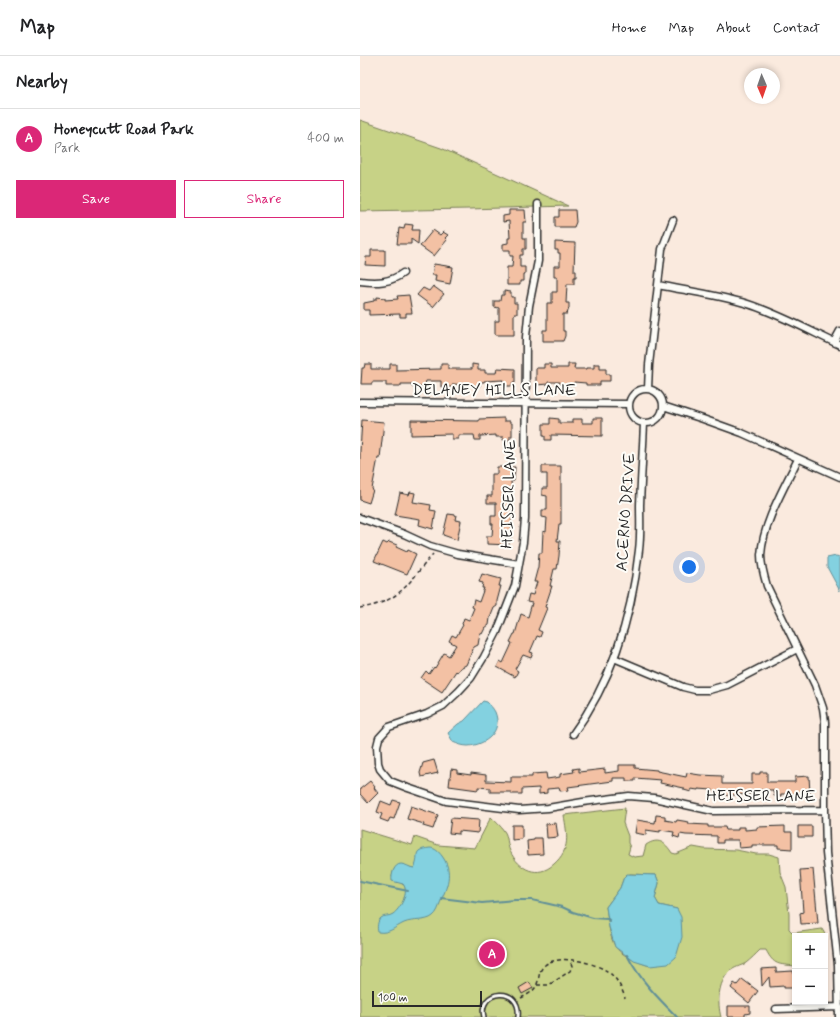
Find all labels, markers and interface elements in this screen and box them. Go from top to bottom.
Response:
text: Map [20,15,55,40]
text: Home [612,19,646,37]
text: Map [668,19,694,37]
text: About [716,19,751,37]
text: Contact [773,19,820,37]
north arrow [744,68,780,104]
text: Nearby [16,71,68,93]
text: Honeycutt Road Park [54,120,194,140]
text: A [25,130,33,147]
text: 400 m [307,130,344,147]
text: Park [54,140,80,157]
button: Save [16,180,176,218]
button: Share [184,180,344,218]
street label: DELANEY HILLS LANE [412,380,576,401]
street label: HEISSER LANE [497,439,521,549]
street label: ACERNO DRIVE [611,452,641,572]
your location [679,557,699,577]
street label: HEISSER LANE [706,786,816,807]
map controls [792,933,828,1005]
button: + [792,933,828,969]
pin: A [479,939,505,969]
button: − [792,969,828,1005]
scale bar [372,989,482,1008]
text: 100 m [378,991,408,1005]

